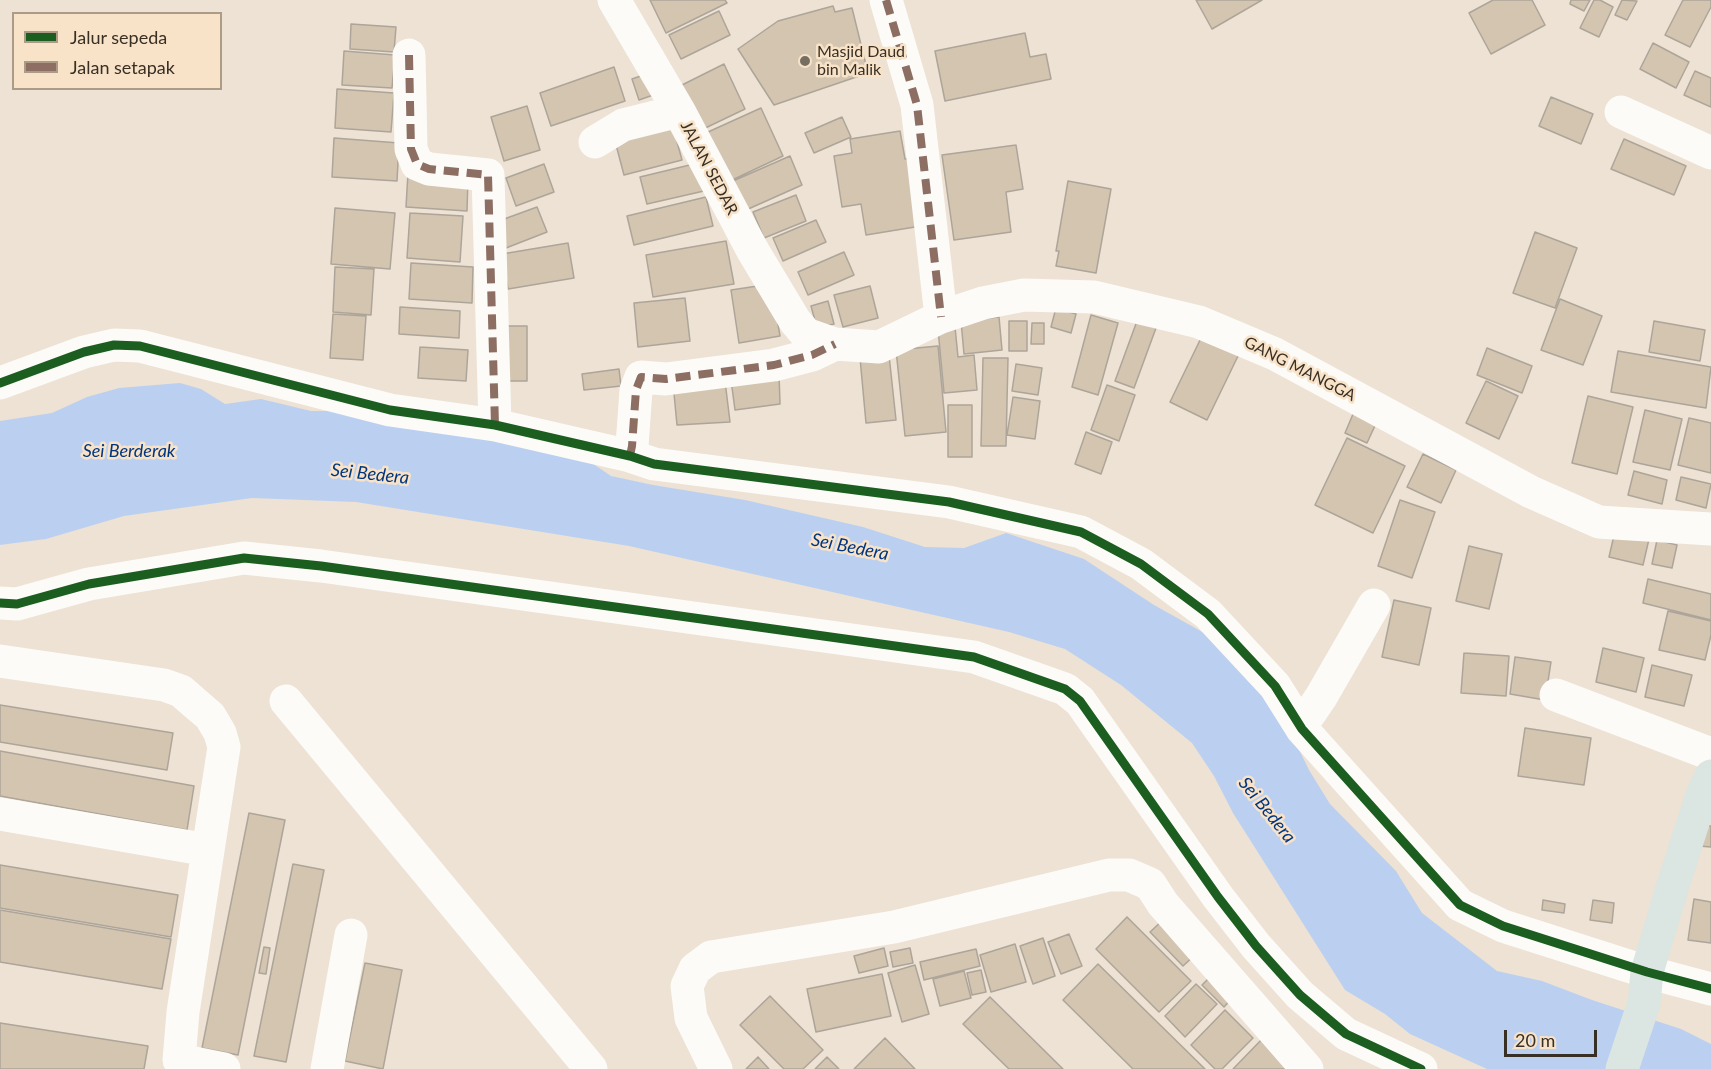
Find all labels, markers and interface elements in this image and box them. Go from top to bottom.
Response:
legend [12,12,222,90]
text: Jalur sepeda [70,26,167,48]
place label: Masjid Daud bin Malik [817,42,905,80]
marker: Masjid Daud bin Malik [798,54,812,68]
text: Jalan setapak [70,56,175,78]
street label: JALAN SEDAR [676,118,742,218]
street label: GANG MANGGA [1241,333,1359,405]
water label: Sei Berderak [83,440,175,462]
water label: Sei Bedera [330,459,410,489]
water label: Sei Bedera [809,529,891,565]
water label: Sei Bedera [1234,773,1300,847]
scale bar [1507,1018,1600,1056]
text: 20 m [1515,1029,1555,1051]

